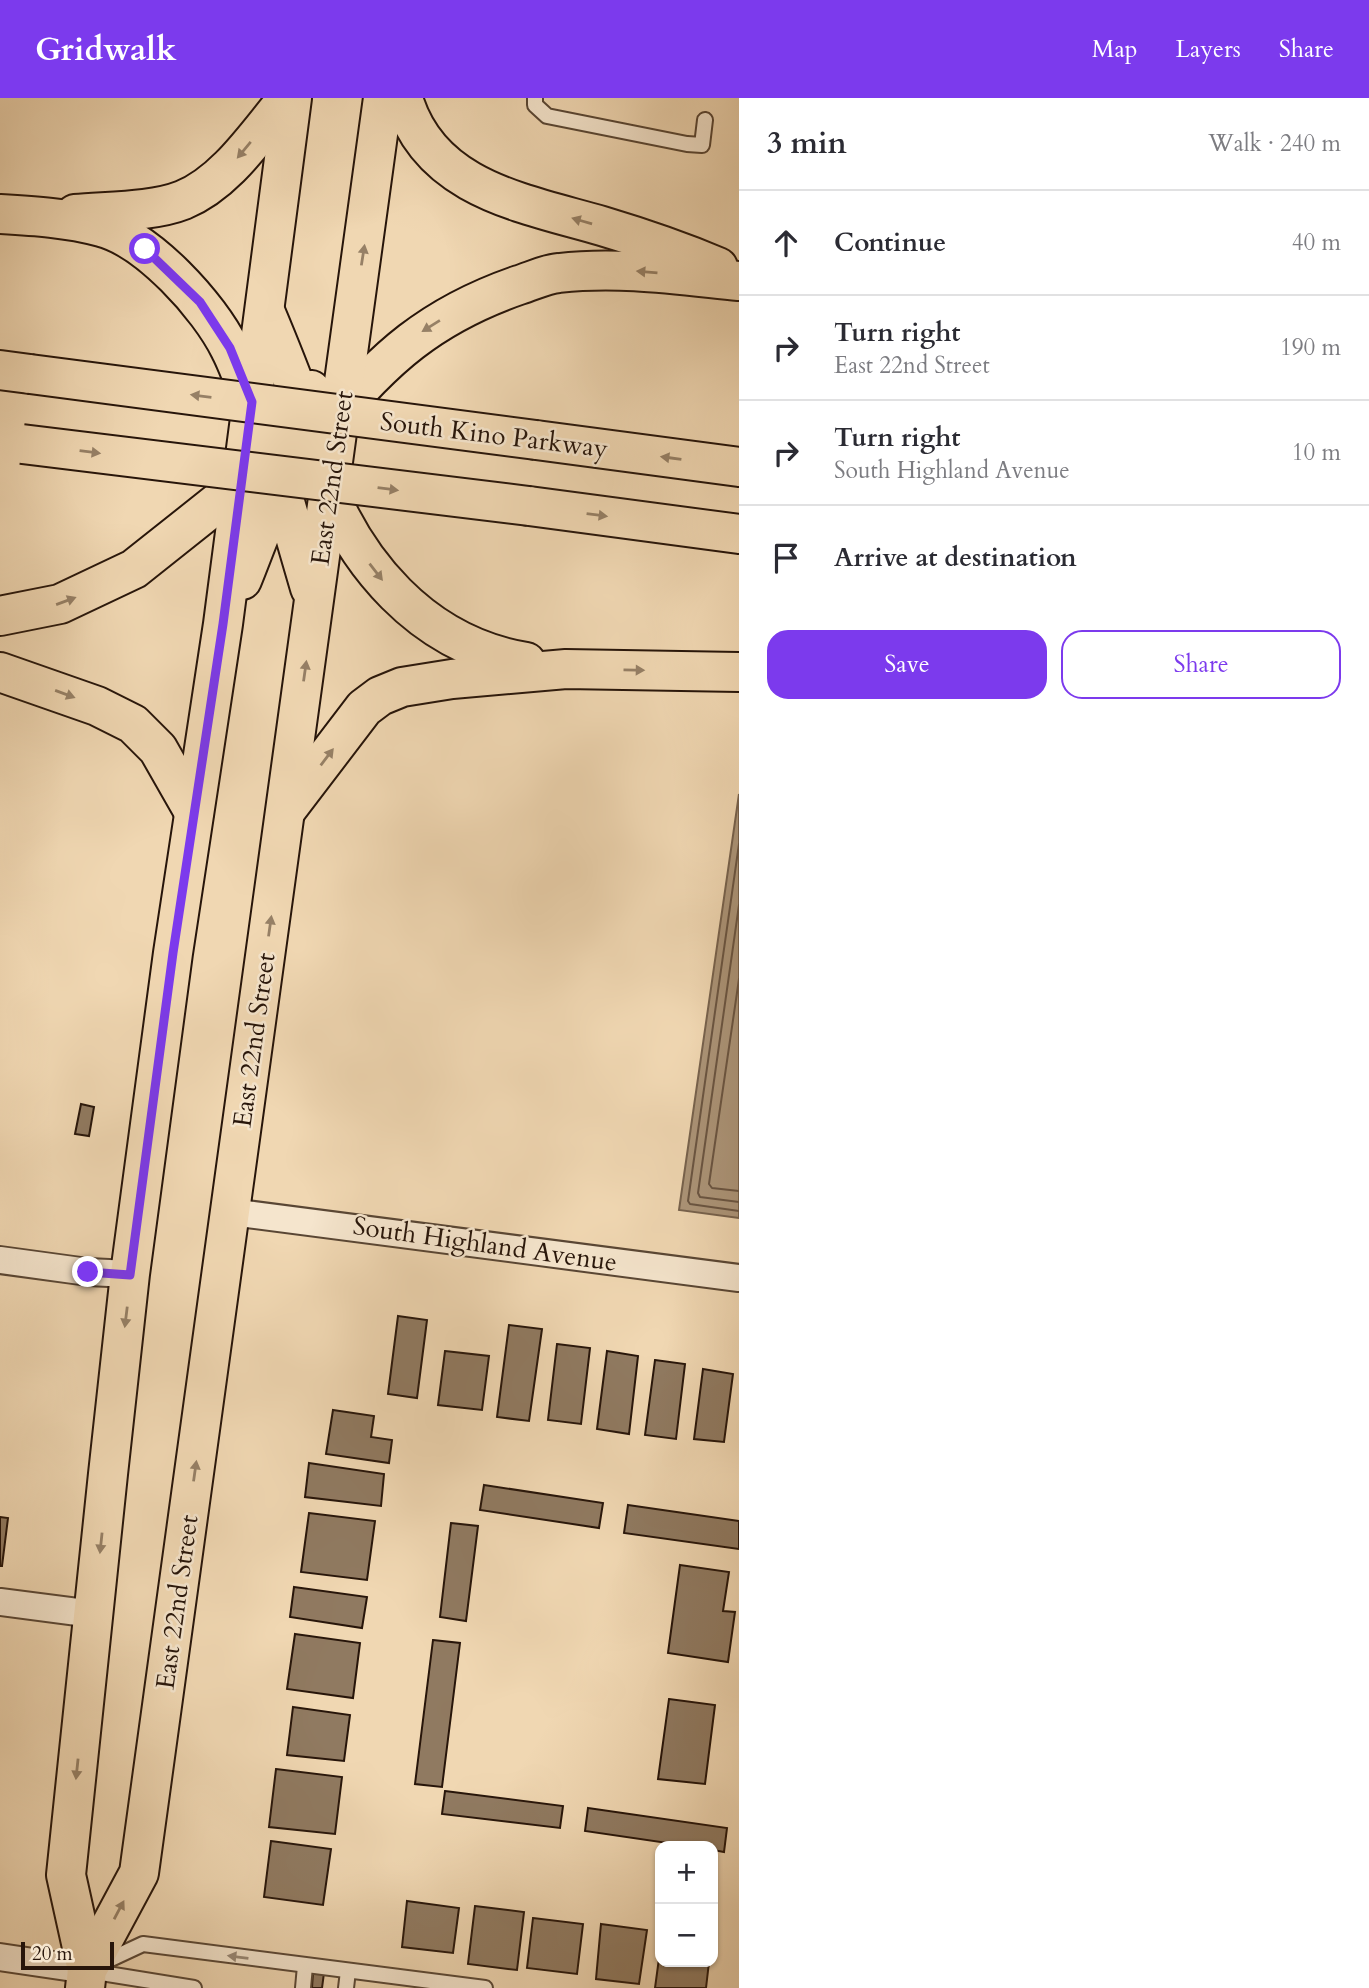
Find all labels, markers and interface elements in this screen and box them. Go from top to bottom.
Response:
text: Gridwalk [35,27,177,72]
text: Map [1092,33,1138,66]
text: Layers [1176,33,1241,66]
text: Share [1279,33,1334,66]
text: 3 min [767,123,847,164]
text: Walk · 240 m [1208,128,1341,159]
one-way arrow [236,141,252,159]
one-way arrow [572,215,593,225]
icon: ahead [767,224,805,262]
text: Continue [834,225,946,260]
text: 40 m [1292,227,1341,258]
route start [129,233,160,264]
one-way arrow [357,244,368,266]
one-way arrow [635,266,657,277]
text: Turn right [834,315,961,350]
one-way arrow [421,320,441,333]
icon: right [767,329,805,367]
text: 190 m [1280,332,1341,363]
text: East 22nd Street [834,350,990,381]
street label: East 22nd Street [302,388,362,568]
one-way arrow [190,391,212,402]
street label: South Kino Parkway [378,404,610,466]
text: Turn right [834,420,961,455]
icon: right [767,434,805,472]
text: 10 m [1292,437,1341,468]
one-way arrow [79,446,101,457]
one-way arrow [660,452,682,463]
text: South Highland Avenue [834,455,1070,486]
one-way arrow [378,483,400,494]
one-way arrow [586,510,608,521]
icon: arrive [767,539,805,577]
text: Arrive at destination [834,540,1077,575]
one-way arrow [369,563,383,581]
one-way arrow [56,595,77,606]
button: Save [767,630,1047,699]
button: Share [1061,630,1341,699]
one-way arrow [300,660,311,682]
one-way arrow [623,664,645,676]
one-way arrow [54,689,75,700]
one-way arrow [319,748,333,766]
one-way arrow [265,915,276,937]
street label: East 22nd Street [224,950,284,1130]
street label: South Highland Avenue [351,1208,619,1280]
route end [72,1256,103,1287]
one-way arrow [120,1306,131,1328]
one-way arrow [190,1460,201,1482]
street label: East 22nd Street [147,1512,207,1692]
one-way arrow [95,1532,106,1554]
one-way arrow [71,1758,82,1780]
map controls [655,1841,718,1967]
button: + [655,1841,718,1904]
one-way arrow [114,1900,125,1920]
button: − [655,1904,718,1967]
scale bar [21,1939,114,1971]
text: 20 m [32,1941,73,1967]
one-way arrow [227,1951,249,1962]

